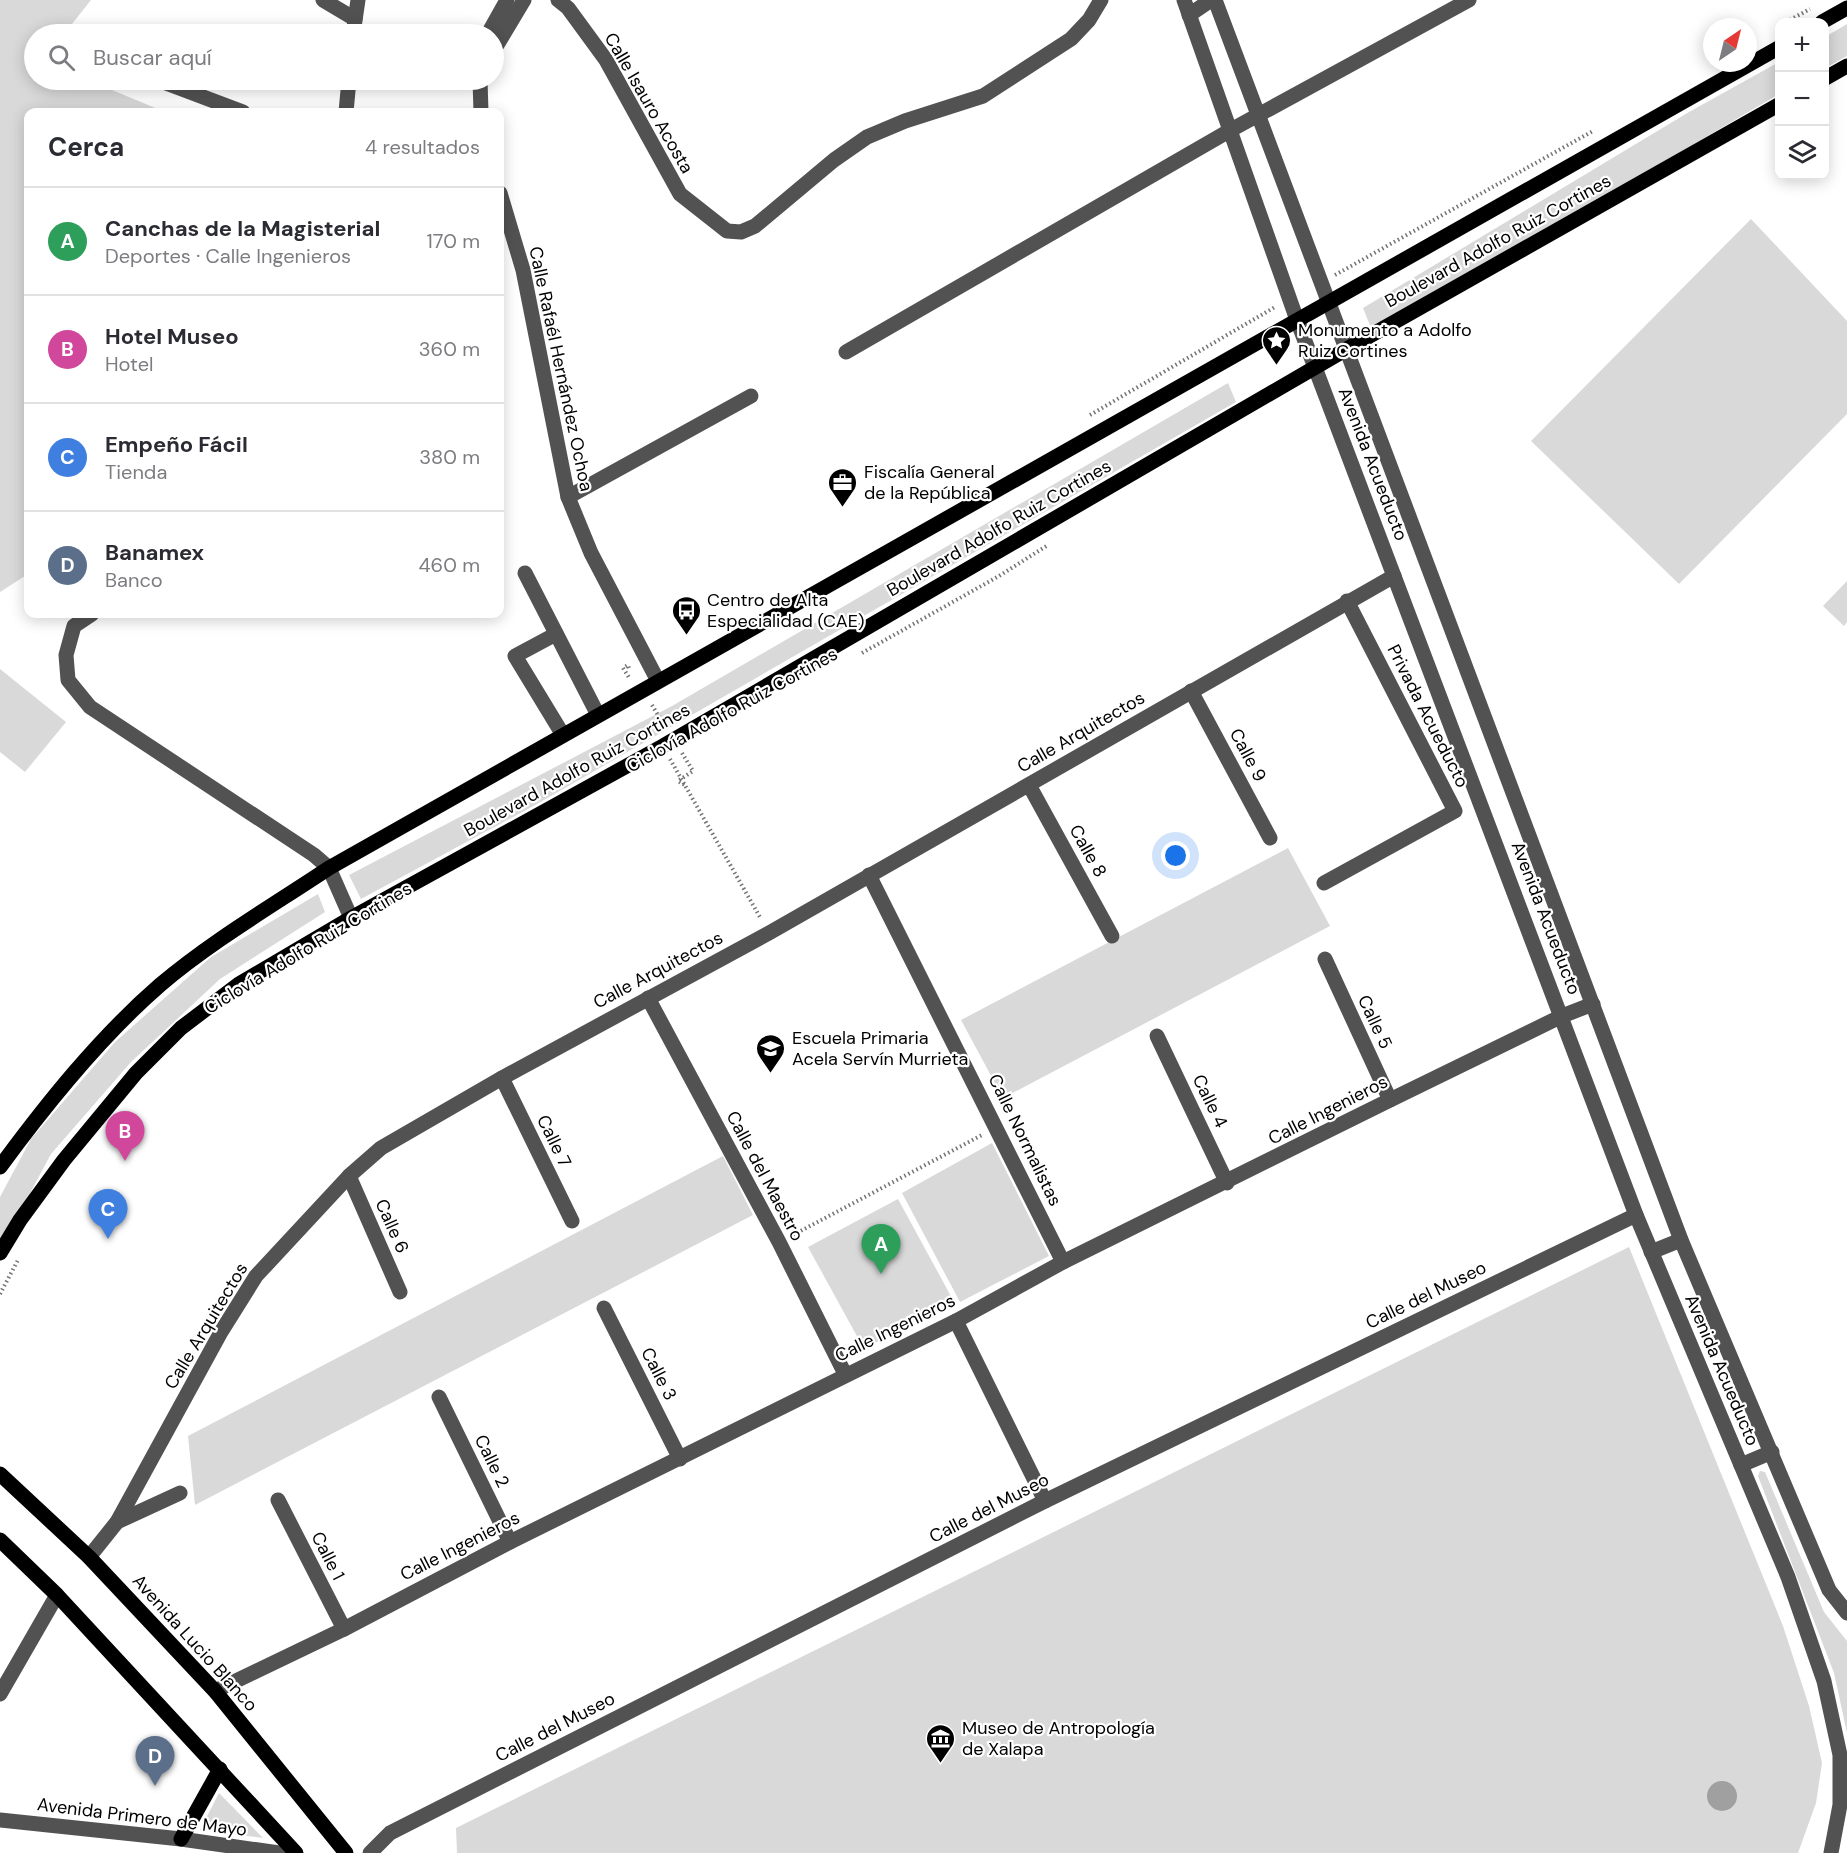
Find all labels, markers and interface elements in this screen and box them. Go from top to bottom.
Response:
north arrow [1703,18,1757,72]
map controls [1775,18,1829,180]
button: + [1775,18,1829,72]
search box [24,24,504,90]
street label: Calle Isauro Acosta [599,28,699,178]
icon: search [45,41,78,74]
text: Buscar aquí [93,43,212,72]
button: − [1775,72,1829,126]
button: layers [1775,126,1829,180]
text: Cerca [48,130,124,164]
text: 4 resultados [365,134,480,160]
street label: Boulevard Adolfo Ruiz Cortines [1381,169,1615,313]
text: Canchas de la Magisterial [105,214,380,243]
text: A [60,228,75,254]
text: 170 m [427,228,480,254]
text: Deportes · Calle Ingenieros [105,243,351,269]
street label: Calle Rafaél Hernández Ochoa [523,244,599,494]
place label: Monumento a Adolfo Ruiz Cortines [1298,318,1472,363]
text: Hotel Museo [105,322,239,351]
place icon: Monumento a Adolfo Ruiz Cortines [1261,324,1293,366]
text: B [61,336,74,362]
text: 360 m [419,336,480,362]
text: Hotel [105,351,153,377]
street label: Avenida Acueducto [1333,384,1413,544]
text: Empeño Fácil [105,430,248,459]
text: C [60,444,75,470]
text: 380 m [419,444,480,470]
street label: Boulevard Adolfo Ruiz Cortines [883,454,1115,602]
text: Tienda [105,459,167,485]
place label: Fiscalía General de la República [864,460,995,505]
office icon: Fiscalía General de la República [827,466,859,508]
text: Banamex [105,538,204,567]
text: D [60,552,75,578]
text: 460 m [418,552,480,578]
text: Banco [105,567,163,593]
place label: Centro de Alta Especialidad (CAE) [707,588,865,633]
bus stop icon: Centro de Alta Especialidad (CAE) [670,594,702,636]
street label: Privada Acueducto [1382,640,1474,792]
street label: Ciclovía Adolfo Ruiz Cortines [622,642,842,778]
street label: Calle Arquitectos [1013,686,1149,778]
street label: Boulevard Adolfo Ruiz Cortines [460,698,694,842]
street label: Calle 9 [1224,724,1272,786]
street label: Calle 8 [1064,820,1112,882]
street label: Avenida Acueducto [1506,838,1586,998]
your location [1161,841,1190,870]
street label: Ciclovía Adolfo Ruiz Cortines [200,876,416,1020]
street label: Calle Arquitectos [589,926,727,1014]
street label: Calle 5 [1352,991,1398,1053]
place label: Escuela Primaria Acela Servín Murrieta [792,1026,968,1071]
school or university icon: Escuela Primaria Acela Servín Murrieta [755,1032,787,1074]
street label: Calle Normalistas [983,1070,1067,1210]
street label: Calle 4 [1187,1070,1233,1132]
street label: Calle Ingenieros [1264,1070,1392,1150]
street label: Calle del Maestro [721,1107,809,1245]
street label: Calle 7 [531,1111,577,1171]
pin: B [106,1112,144,1161]
pin: C [88,1190,128,1239]
street label: Calle 6 [369,1195,415,1257]
pin: A [862,1224,900,1274]
street label: Calle del Museo [1362,1255,1490,1335]
street label: Calle Arquitectos [159,1258,253,1394]
street label: Calle Ingenieros [831,1288,959,1368]
street label: Avenida Acueducto [1679,1291,1765,1449]
street label: Calle 3 [636,1343,682,1405]
street label: Calle 2 [469,1431,515,1491]
street label: Calle del Museo [925,1467,1053,1549]
street label: Calle Ingenieros [396,1506,524,1586]
street label: Calle 1 [306,1528,350,1584]
street label: Avenida Lucio Blanco [127,1569,263,1717]
street label: Calle del Museo [491,1686,619,1768]
place label: Museo de Antropología de Xalapa [962,1716,1155,1761]
museum icon: Museo de Antropología de Xalapa [925,1722,957,1764]
pin: D [136,1736,174,1786]
street label: Avenida Primero de Mayo [36,1792,248,1842]

